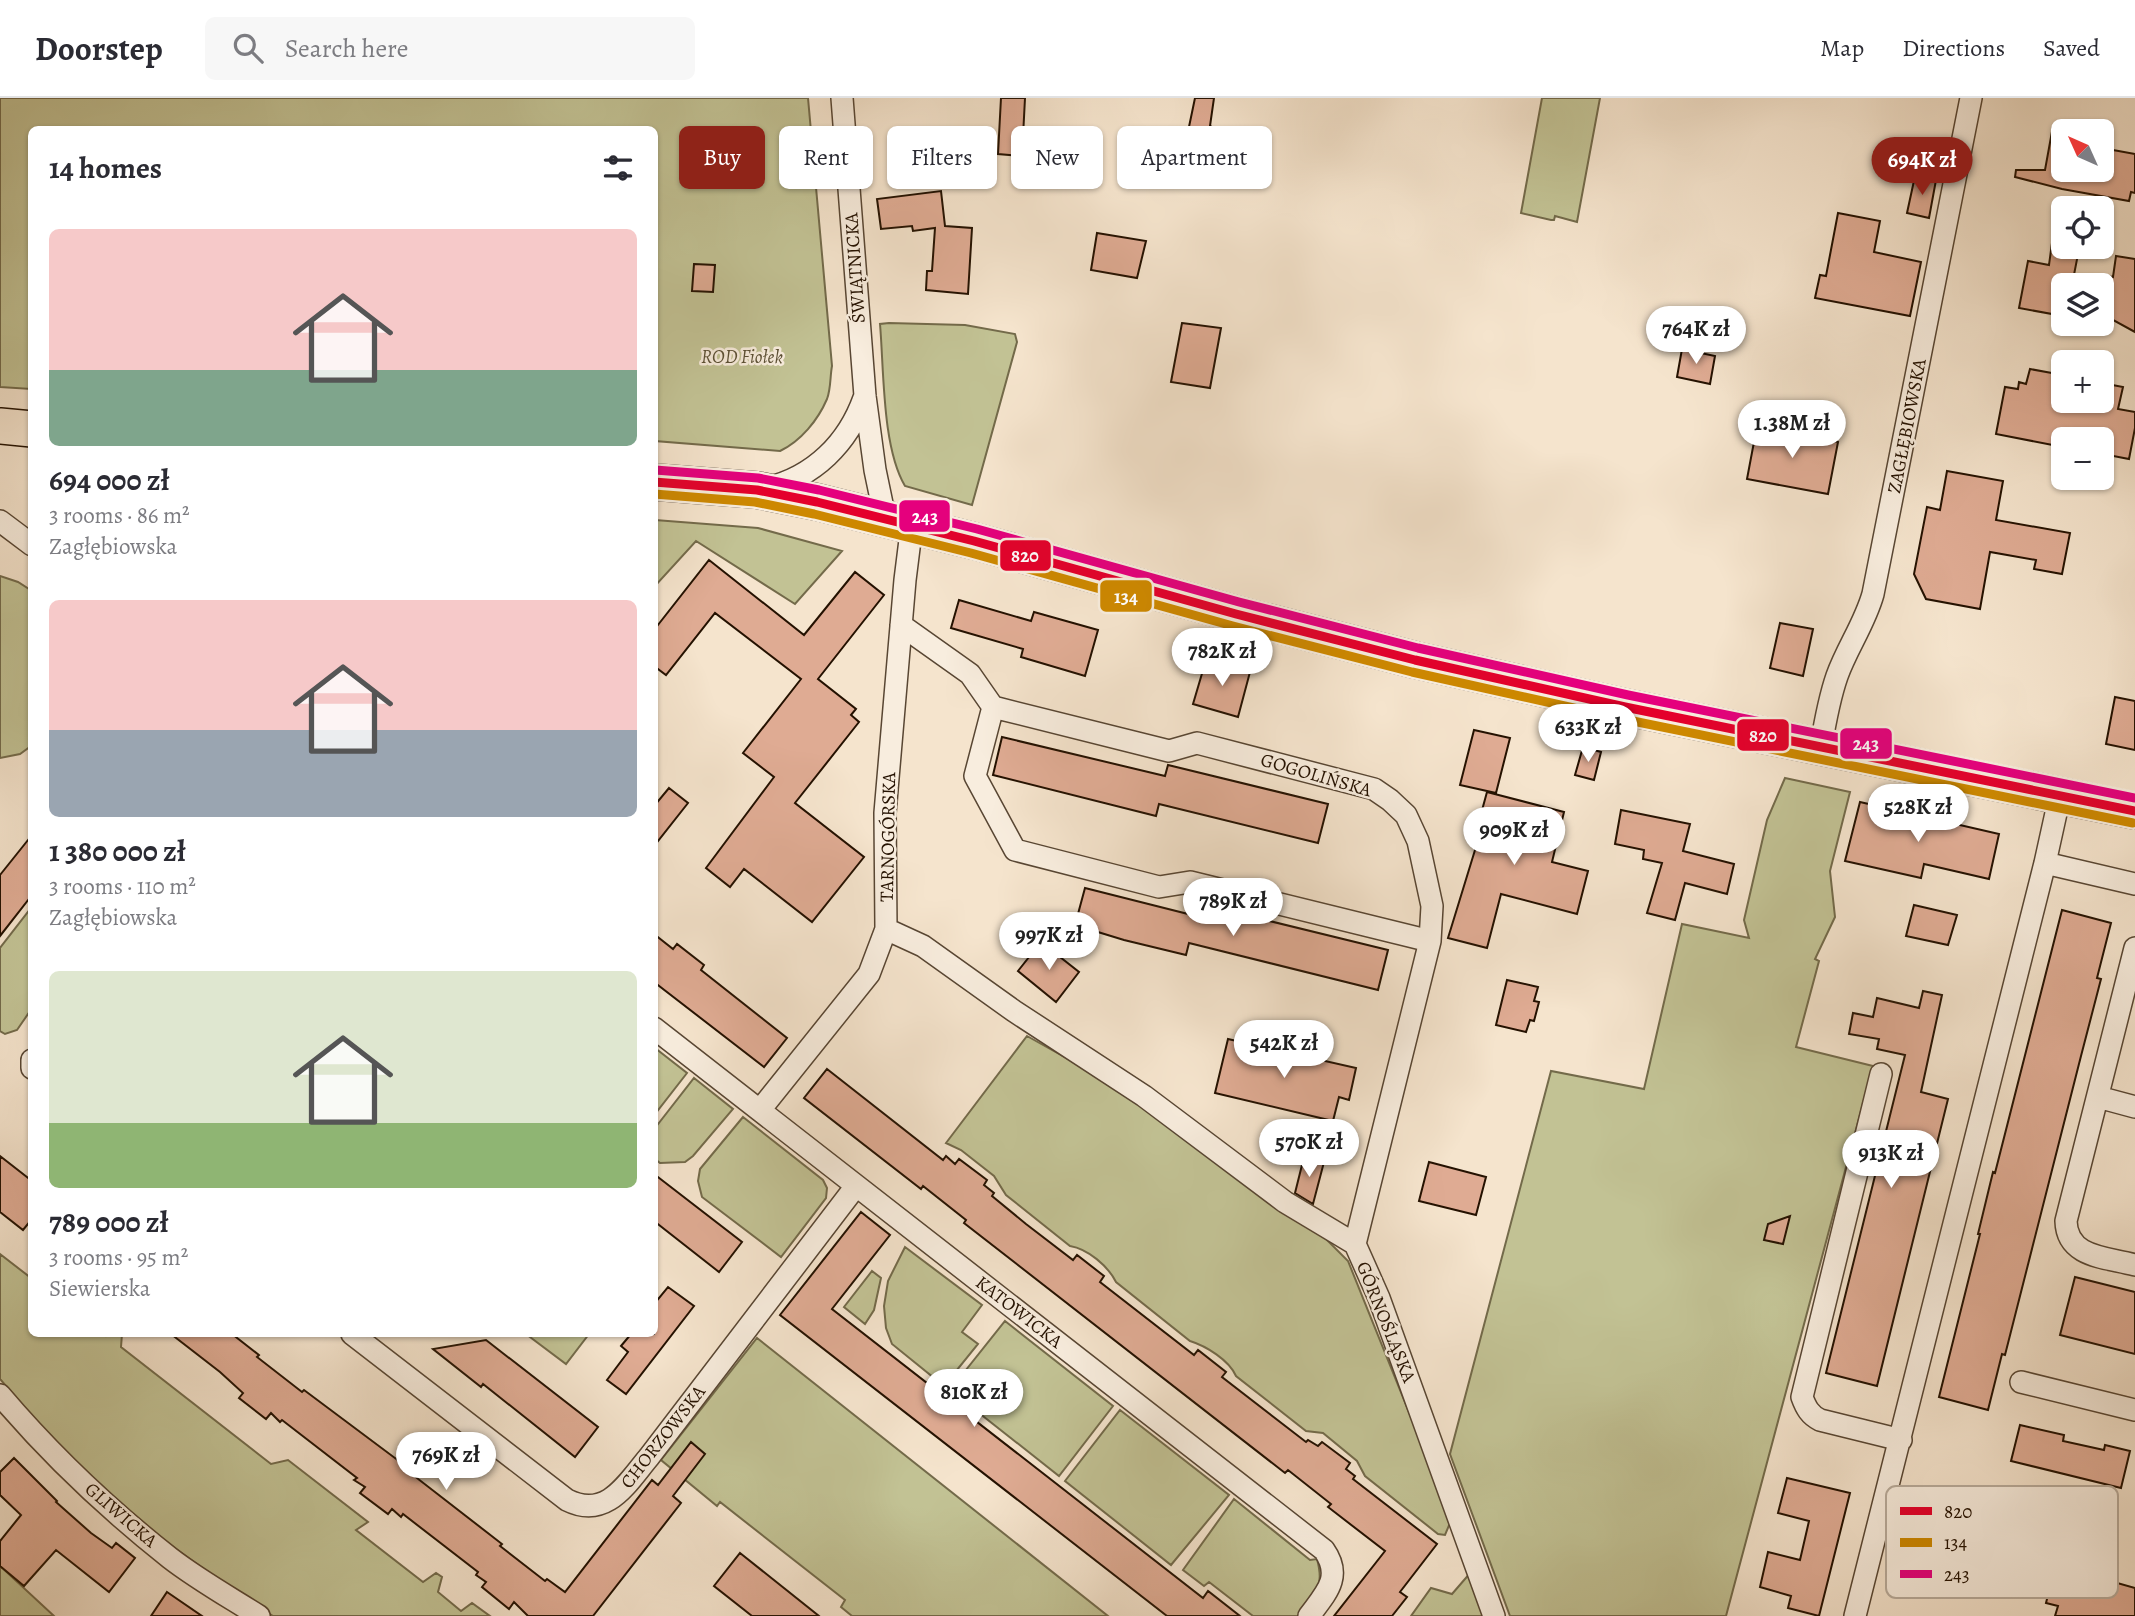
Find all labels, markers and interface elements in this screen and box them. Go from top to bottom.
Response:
search box [205,17,695,80]
text: Doorstep [35,26,163,71]
icon: search [229,29,267,67]
text: Search here [285,31,408,66]
text: Map [1820,32,1864,64]
text: Directions [1902,32,2005,64]
text: Saved [2043,32,2100,64]
north arrow [2051,119,2114,182]
map controls [2051,119,2114,490]
chip: Buy [679,126,765,189]
chip: Rent [779,126,873,189]
chip: Filters [887,126,997,189]
chip: New [1011,126,1103,189]
chip: Apartment [1117,126,1272,189]
pin: 694K zł [1857,138,1987,197]
text: 694K zł [1888,144,1956,175]
text: 14 homes [49,148,162,188]
icon: filters [599,149,637,187]
button: locate [2051,196,2114,259]
street label: ŚWIĄTNICKA [838,211,872,324]
button: layers [2051,273,2114,336]
icon: home [280,275,406,401]
pin: 764K zł [1631,306,1761,366]
text: 764K zł [1662,313,1730,344]
park label: ROD Fiołek [701,344,783,370]
button: + [2051,350,2114,413]
street label: ZAGŁĘBIOWSKA [1881,356,1933,496]
pin: 1.38M zł [1720,400,1864,460]
text: 1.38M zł [1754,407,1830,438]
button: − [2051,427,2114,490]
text: 694 000 zł [49,460,170,500]
line badge: 243 [898,499,951,533]
text: 3 rooms · 86 m² [49,500,190,531]
text: 243 [912,504,938,530]
text: Zagłębiowska [49,531,177,562]
line badge: 820 [999,539,1052,572]
text: 820 [1011,543,1039,569]
line badge: 134 [1099,579,1153,613]
text: 134 [1114,584,1138,610]
pin: 782K zł [1157,628,1287,688]
text: 782K zł [1188,635,1256,666]
icon: home [280,646,406,772]
pin: 633K zł [1523,704,1653,764]
text: 633K zł [1554,711,1622,742]
line badge: 820 [1736,718,1790,752]
text: 820 [1749,723,1777,749]
line badge: 243 [1839,727,1893,760]
text: 243 [1853,731,1879,757]
street label: GOGOLIŃSKA [1258,747,1375,803]
street label: TARNOGÓRSKA [874,771,902,902]
pin: 528K zł [1853,784,1983,844]
text: 528K zł [1884,791,1952,822]
pin: 909K zł [1449,808,1579,867]
text: 909K zł [1479,814,1549,845]
text: 1 380 000 zł [49,831,186,871]
text: 3 rooms · 110 m² [49,871,196,902]
pin: 789K zł [1168,878,1298,938]
text: 789K zł [1199,885,1267,916]
text: Zagłębiowska [49,902,177,933]
pin: 997K zł [984,912,1114,972]
text: 997K zł [1015,919,1083,950]
icon: home [280,1017,406,1143]
pin: 542K zł [1219,1020,1349,1080]
text: 542K zł [1250,1027,1318,1058]
pin: 570K zł [1244,1119,1374,1179]
text: 570K zł [1275,1126,1343,1157]
pin: 913K zł [1826,1130,1956,1190]
text: 913K zł [1858,1137,1924,1168]
text: 789 000 zł [49,1202,169,1242]
text: 3 rooms · 95 m² [49,1242,188,1273]
street label: GÓRNOŚLĄSKA [1350,1258,1422,1387]
street label: KATOWICKA [970,1270,1069,1355]
text: Siewierska [49,1273,151,1304]
pin: 810K zł [909,1370,1039,1429]
text: 810K zł [940,1376,1008,1407]
street label: CHORZOWSKA [614,1379,712,1494]
pin: 769K zł [381,1432,511,1492]
text: 769K zł [412,1439,480,1470]
street label: GLIWICKA [79,1476,163,1554]
legend [1886,1486,2118,1598]
text: 820 [1944,1499,1972,1525]
text: 134 [1944,1530,1967,1556]
text: 243 [1944,1562,1970,1588]

